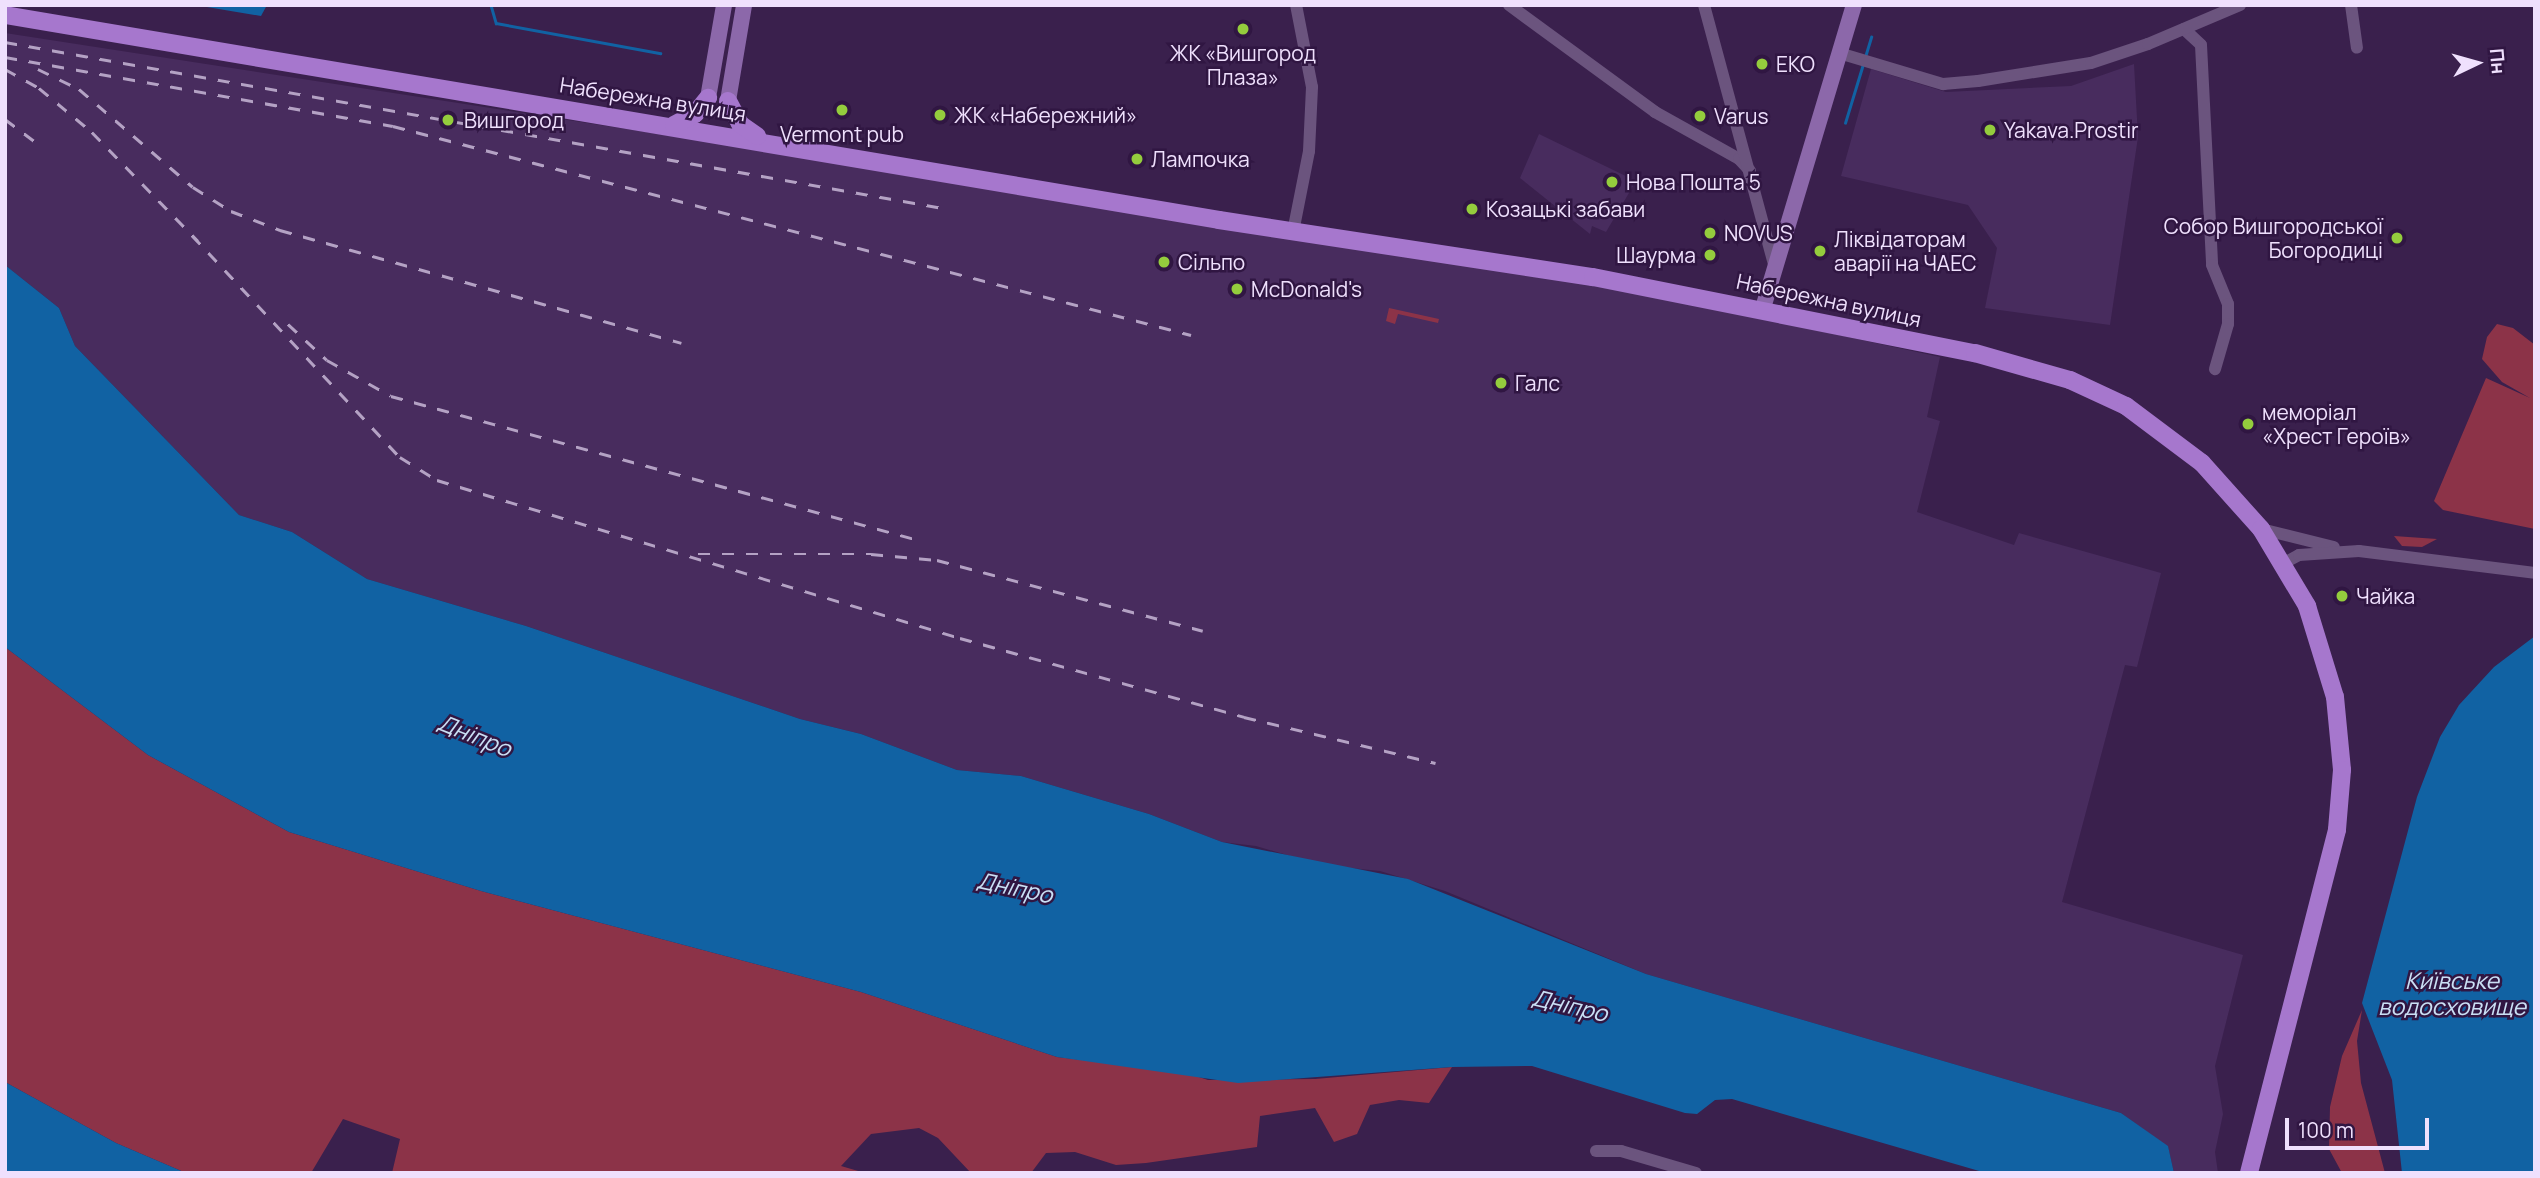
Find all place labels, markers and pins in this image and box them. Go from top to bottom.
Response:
marker: ЖК «Вишгород Плаза» [1235,21,1251,37]
place label: ЖК «Вишгород Плаза» [1170,40,1316,90]
place label: EKO [1776,51,1815,77]
marker: EKO [1754,56,1770,72]
marker: Vermont pub [834,102,850,118]
place label: ЖК «Набережний» [954,102,1138,128]
place label: Varus [1714,103,1768,129]
place label: Вишгород [464,107,564,133]
marker: ЖК «Набережний» [932,107,948,123]
marker: Varus [1692,108,1708,124]
marker: Вишгород [438,110,458,130]
place label: Yakava.Prostir [2004,117,2139,143]
place label: Vermont pub [780,121,904,147]
marker: Yakava.Prostir [1982,122,1998,138]
place label: Лампочка [1151,146,1250,172]
marker: Лампочка [1129,151,1145,167]
place label: Нова Пошта 5 [1626,169,1761,195]
marker: Нова Пошта 5 [1604,174,1620,190]
place label: Козацькі забави [1486,196,1645,222]
marker: Козацькі забави [1464,201,1480,217]
place label: Собор Вишгородської Богородиці [2164,213,2383,263]
place label: NOVUS [1724,220,1793,246]
marker: NOVUS [1702,225,1718,241]
place label: Ліквідаторам аварії на ЧАЕС [1834,226,1977,276]
marker: Собор Вишгородської Богородиці [2389,230,2405,246]
place label: Шаурма [1616,242,1696,268]
marker: Ліквідаторам аварії на ЧАЕС [1812,243,1828,259]
marker: Шаурма [1702,247,1718,263]
place label: Сільпо [1178,249,1245,275]
marker: Сільпо [1156,254,1172,270]
place label: McDonald's [1251,276,1362,302]
marker: McDonald's [1229,281,1245,297]
place label: Галс [1515,370,1560,396]
marker: Галс [1493,375,1509,391]
place label: меморіал «Хрест Героїв» [2262,399,2411,449]
marker: меморіал «Хрест Героїв» [2240,416,2256,432]
place label: Чайка [2356,583,2415,609]
marker: Чайка [2334,588,2350,604]

